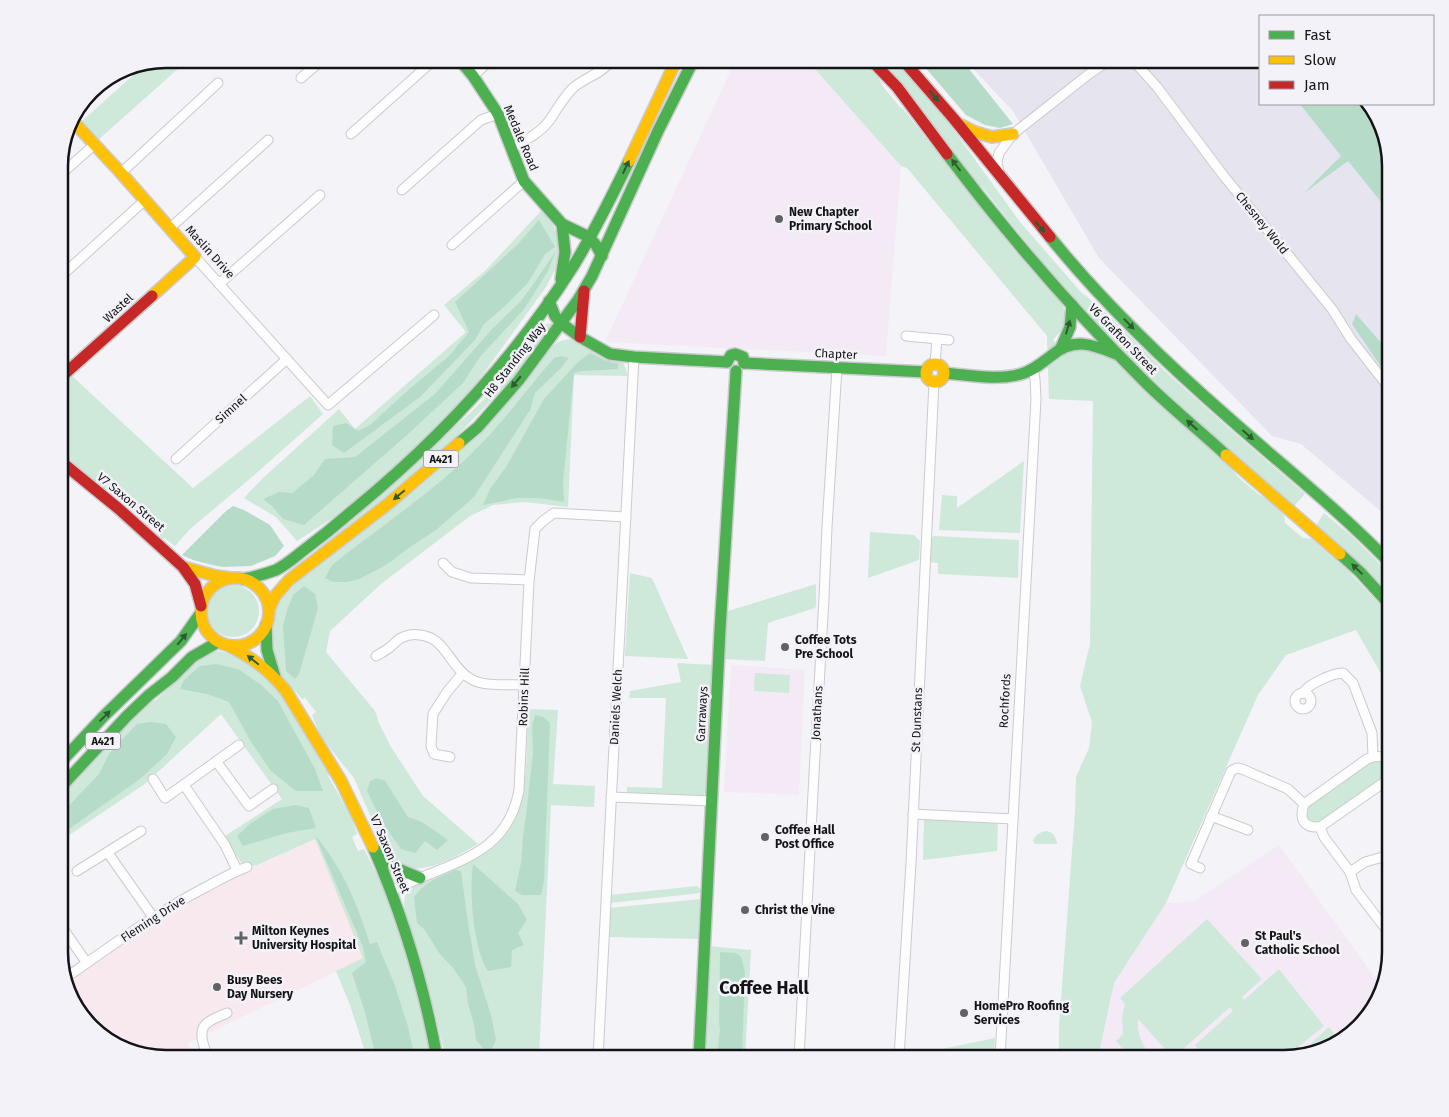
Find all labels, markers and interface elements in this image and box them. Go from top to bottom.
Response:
legend [1259,15,1434,105]
text: Fast [1304,26,1331,44]
text: Slow [1304,51,1336,69]
text: Jam [1304,76,1330,94]
one-way arrow [929,89,940,102]
street label: Medale Road [501,103,541,173]
one-way arrow [950,159,961,172]
one-way arrow [623,160,631,174]
street label: Chesney Wold [1233,189,1291,257]
place label: New Chapter Primary School [789,205,872,233]
marker: New Chapter Primary School [773,213,785,225]
one-way arrow [1035,221,1046,234]
street label: Maslin Drive [183,223,237,281]
street label: Wastel [100,290,136,325]
street label: V6 Grafton Street [1086,301,1161,378]
one-way arrow [1123,318,1135,330]
one-way arrow [1065,319,1073,334]
street label: H8 Standing Way [481,320,549,400]
street label: Chapter [814,346,858,362]
one-way arrow [511,376,522,389]
street label: Simnel [212,391,250,427]
one-way arrow [1186,419,1198,431]
one-way arrow [1241,429,1253,441]
road number: A421 [424,450,458,468]
street label: V7 Saxon Street [94,470,168,535]
one-way arrow [393,489,406,500]
one-way arrow [1351,564,1363,576]
one-way arrow [177,633,188,646]
place label: Coffee Tots Pre School [795,633,857,661]
marker: Coffee Tots Pre School [779,641,791,653]
one-way arrow [247,655,260,666]
street label: Robins Hill [516,667,532,727]
street label: Daniels Welch [607,669,625,745]
street label: Rochfords [997,673,1013,729]
street label: Garraways [694,685,710,742]
street label: Jonathans [809,685,825,741]
street label: St Dunstans [909,687,925,753]
one-way arrow [99,710,111,722]
road number: A421 [86,732,120,749]
street label: V7 Saxon Street [367,813,413,896]
place label: Coffee Hall Post Office [775,823,835,851]
marker: Coffee Hall Post Office [759,831,771,843]
street label: Fleming Drive [118,893,188,945]
place label: Christ the Vine [755,903,835,917]
marker: Christ the Vine [739,904,751,916]
place label: Milton Keynes University Hospital [252,924,357,952]
place label: St Paul's Catholic School [1255,929,1340,957]
marker: Milton Keynes University Hospital [234,931,248,945]
marker: St Paul's Catholic School [1239,937,1251,949]
place label: Busy Bees Day Nursery [227,973,294,1001]
district label: Coffee Hall [719,977,809,999]
marker: Busy Bees Day Nursery [211,981,223,993]
place label: HomePro Roofing Services [974,999,1069,1027]
marker: HomePro Roofing Services [958,1007,970,1019]

